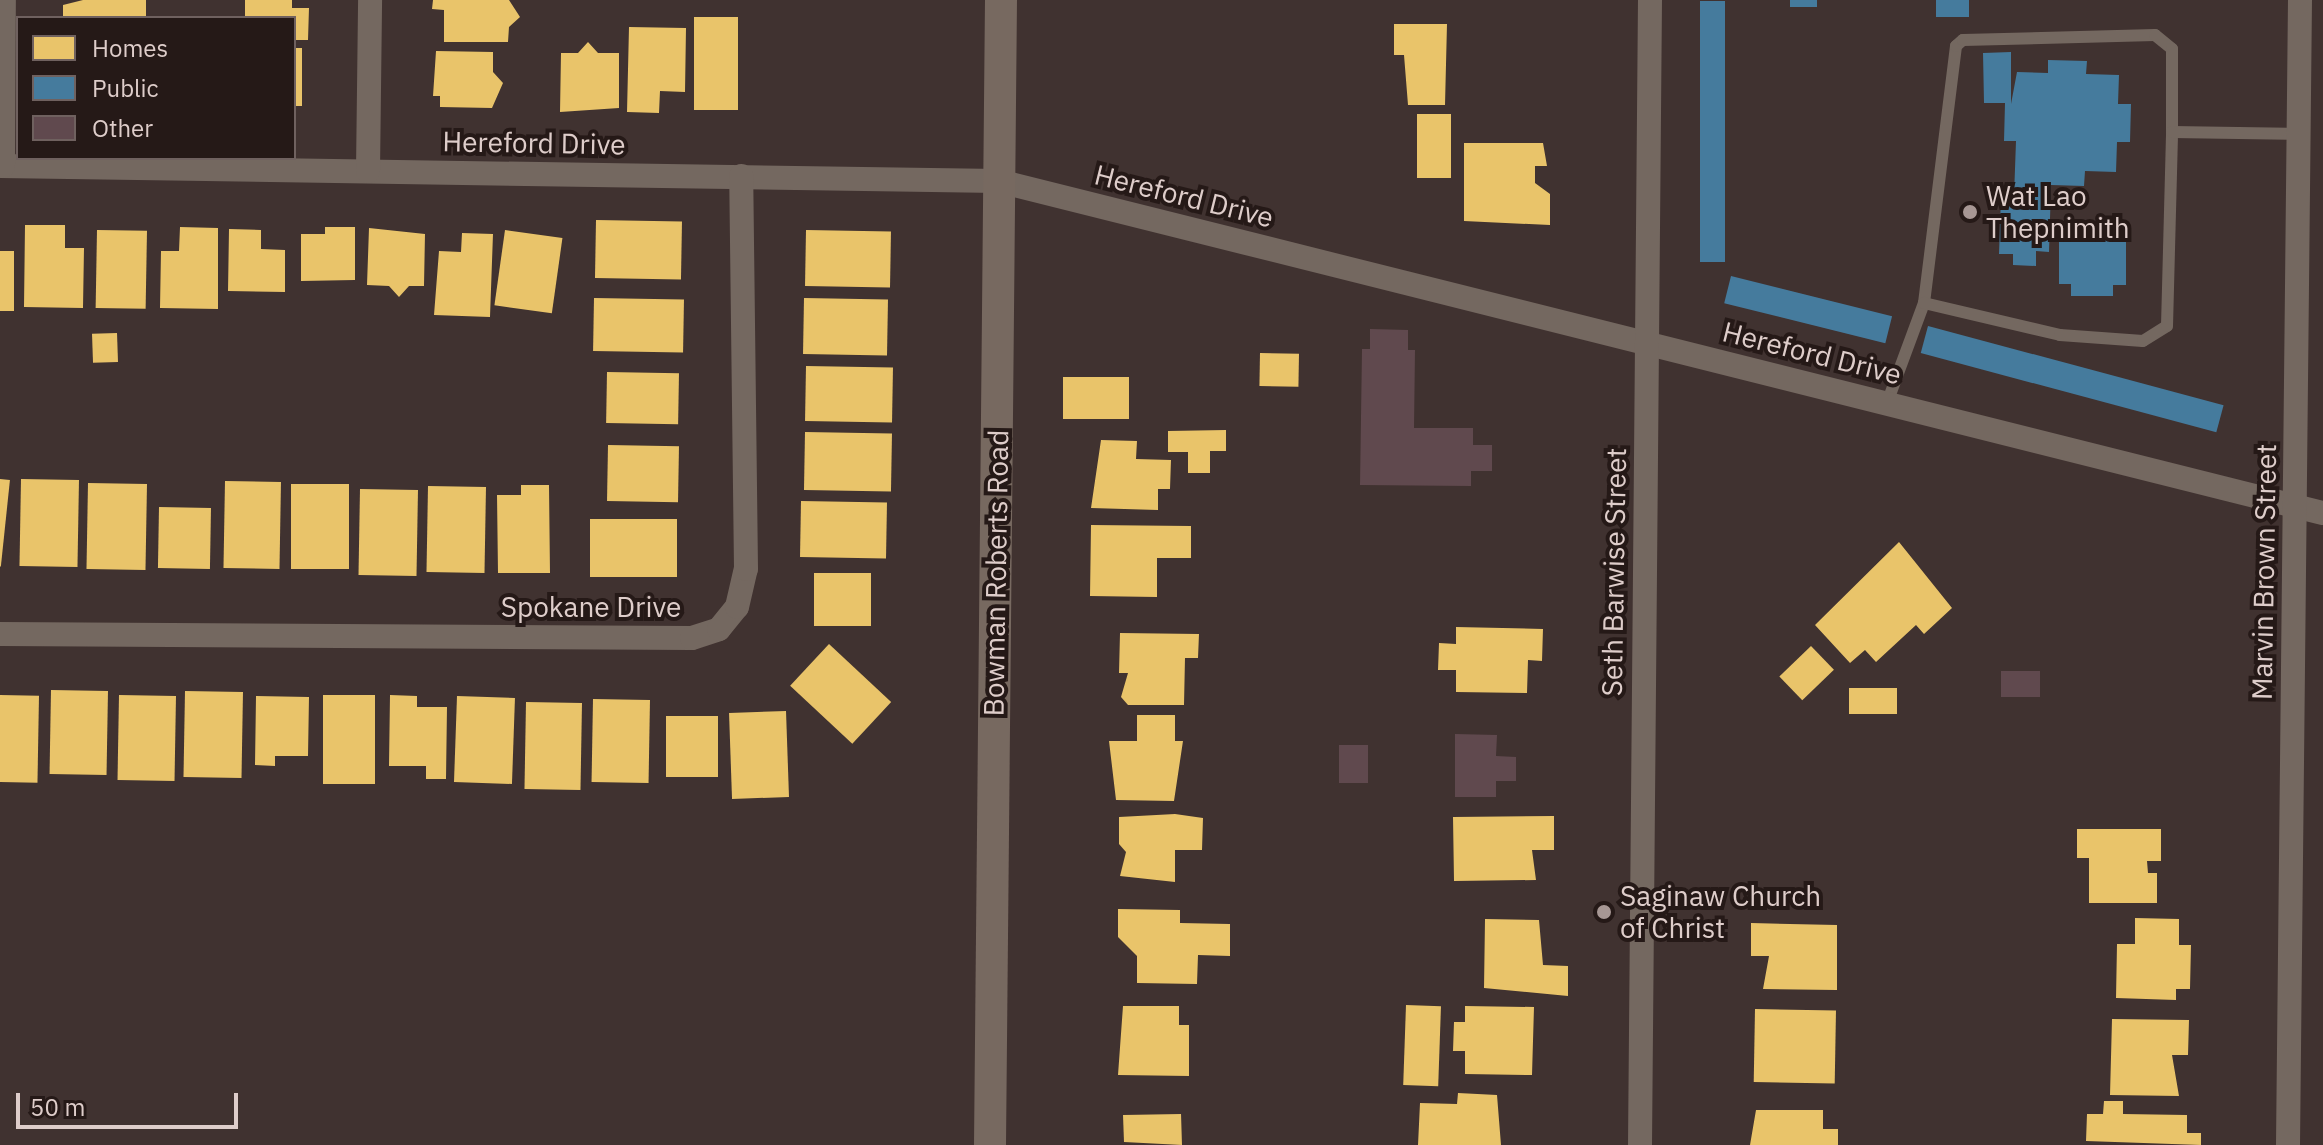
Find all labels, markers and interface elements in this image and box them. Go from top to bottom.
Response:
legend [16,16,296,160]
text: Homes [92,32,168,64]
text: Public [92,72,159,104]
text: Other [92,112,153,144]
street label: Hereford Drive [442,125,626,161]
street label: Hereford Drive [1091,158,1277,234]
place label: Wat Lao Thepnimith [1986,179,2130,245]
marker: Wat Lao Thepnimith [1961,203,1979,221]
street label: Hereford Drive [1719,315,1905,391]
street label: Bowman Roberts Road [977,429,1015,717]
street label: Marvin Brown Street [2245,444,2283,700]
street label: Seth Barwise Street [1595,447,1633,697]
street label: Spokane Drive [501,590,681,624]
place label: Saginaw Church of Christ [1620,879,1821,945]
marker: Saginaw Church of Christ [1595,903,1613,921]
scale bar [20,1077,242,1127]
text: 50 m [30,1091,85,1123]

